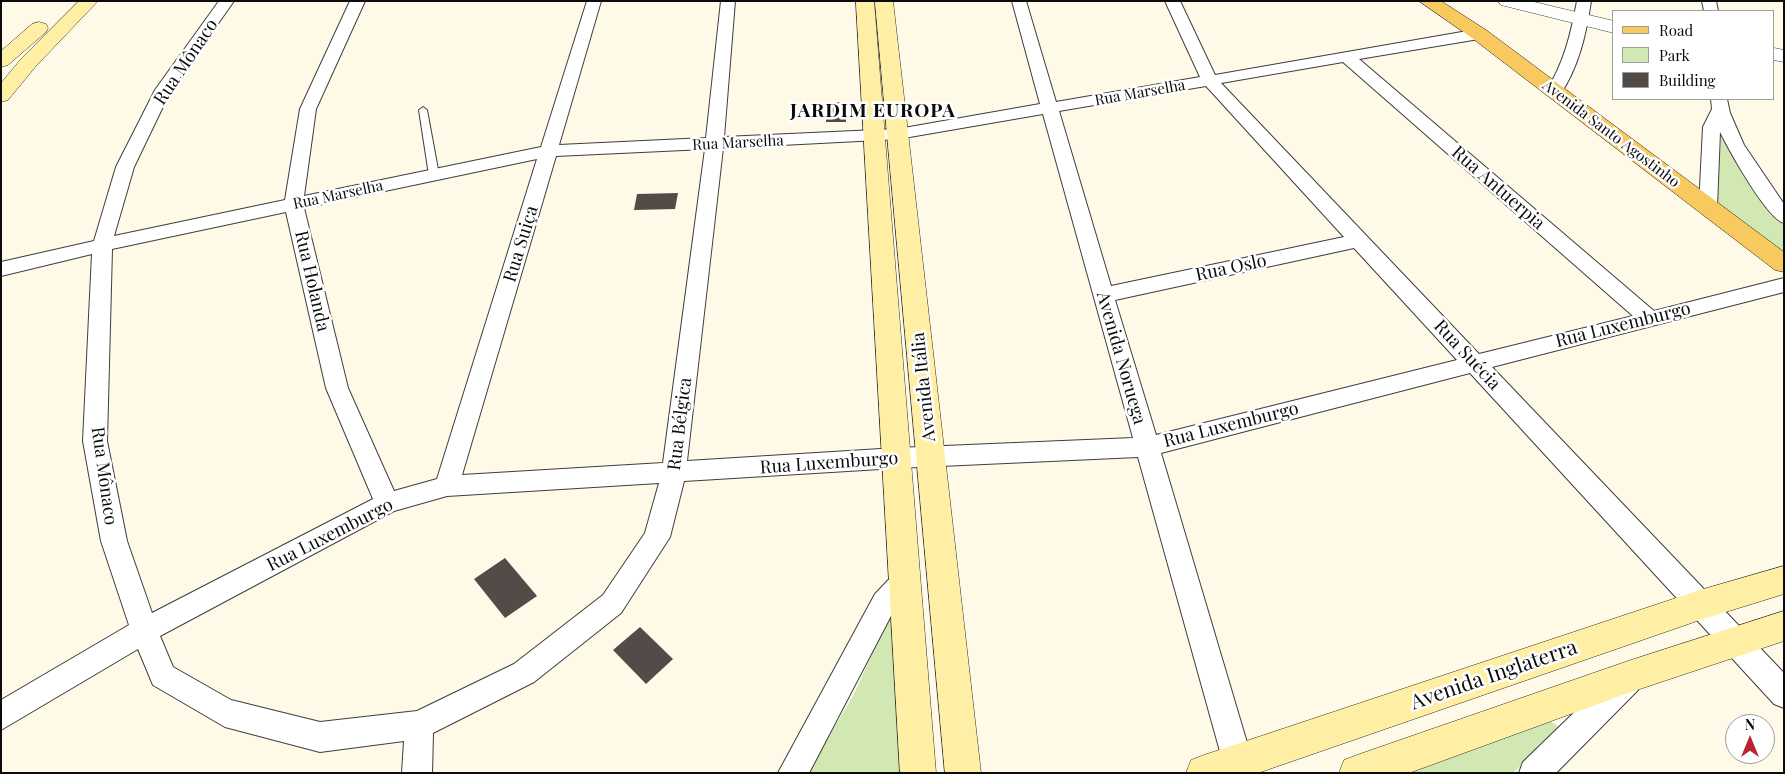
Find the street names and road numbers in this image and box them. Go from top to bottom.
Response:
street label: Rua Mônaco [149,15,223,109]
street label: Rua Marselha [1093,76,1187,110]
street label: Avenida Santo Agostinho [1539,77,1683,191]
street label: Rua Marselha [692,132,784,154]
street label: Rua Antuerpia [1447,142,1549,234]
street label: Rua Marselha [291,177,385,213]
street label: Rua Suiça [499,203,543,285]
street label: Rua Holanda [290,228,334,334]
street label: Rua Oslo [1194,250,1268,286]
street label: Avenida Noruega [1092,289,1150,427]
street label: Rua Luxemburgo [1553,298,1693,352]
street label: Rua Suécia [1429,316,1505,394]
street label: Avenida Itália [908,331,940,443]
street label: Rua Bélgica [664,376,696,472]
street label: Rua Luxemburgo [1161,398,1301,452]
street label: Rua Mônaco [86,425,122,527]
street label: Rua Luxemburgo [759,447,899,479]
street label: Rua Luxemburgo [263,494,397,576]
street label: Avenida Inglaterra [1407,635,1581,715]

